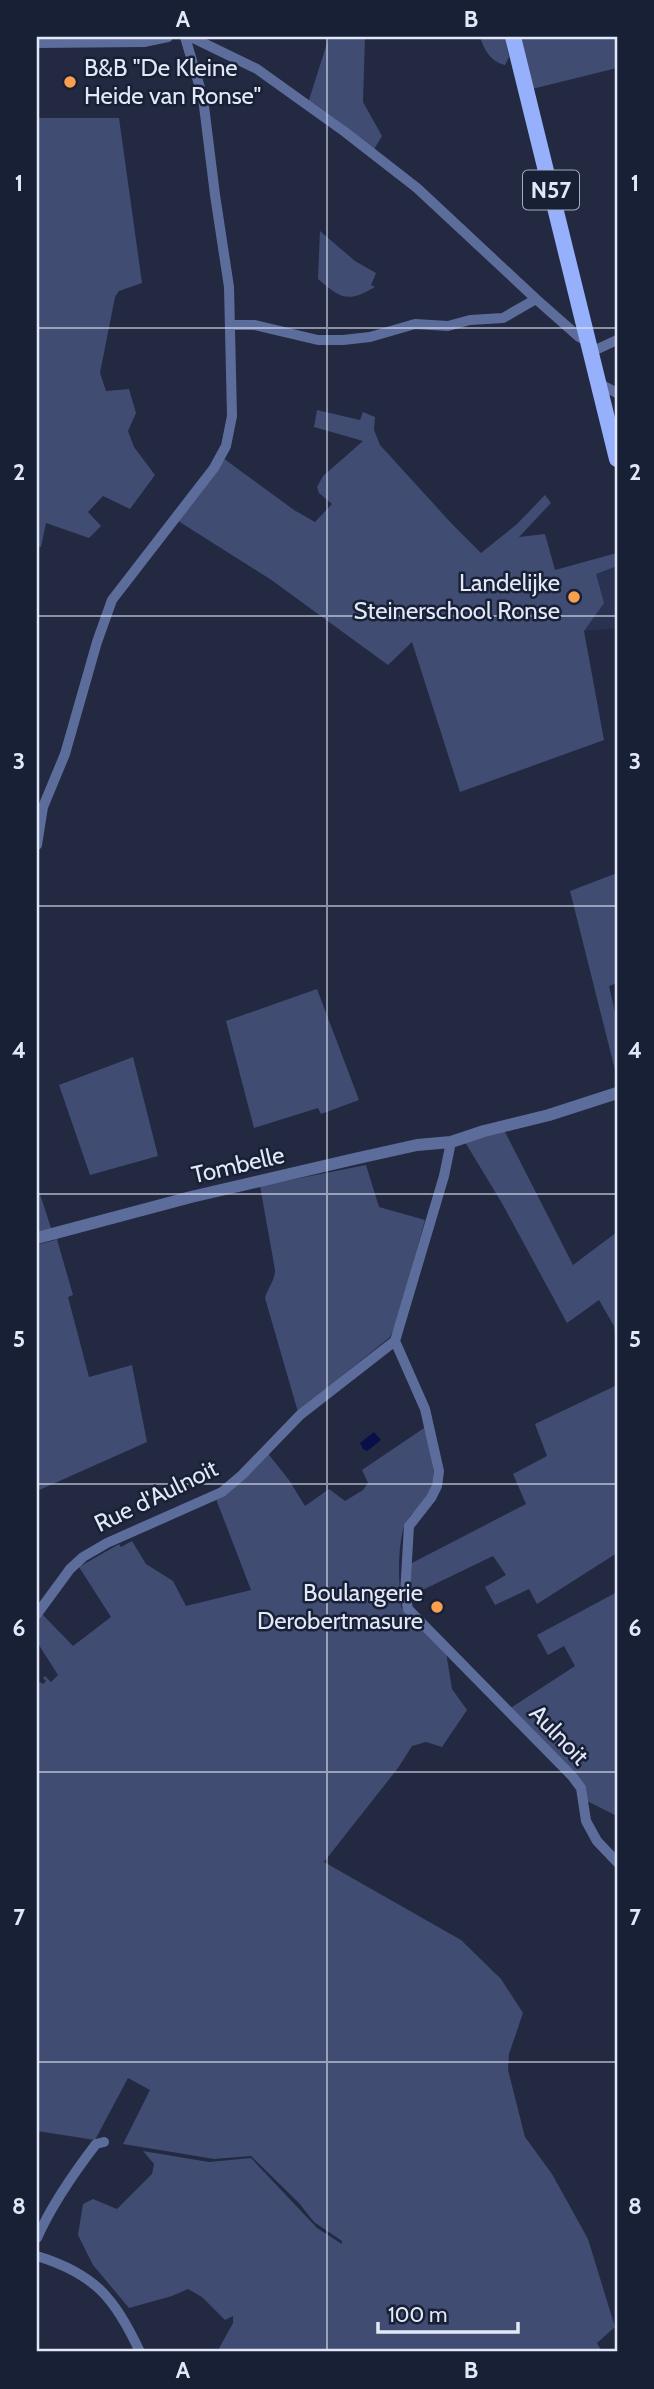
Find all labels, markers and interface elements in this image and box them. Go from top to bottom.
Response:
text: A [176,5,191,33]
text: B [464,5,478,33]
place label: B&B "De Kleine Heide van Ronse" [84,53,261,110]
marker: B&B "De Kleine Heide van Ronse" [62,74,78,90]
text: 1 [15,169,23,197]
text: 1 [631,169,639,197]
road number: N57 [523,170,579,210]
text: 2 [13,458,25,486]
text: 2 [629,458,641,486]
place label: Landelijke Steinerschool Ronse [354,568,560,625]
marker: Landelijke Steinerschool Ronse [566,589,582,605]
text: 3 [13,747,25,775]
text: 3 [629,747,641,775]
text: 4 [12,1036,26,1064]
text: 4 [628,1036,642,1064]
street label: Tombelle [189,1140,287,1189]
text: 5 [13,1325,25,1353]
text: 5 [629,1325,641,1353]
street label: Rue d'Aulnoit [89,1453,222,1538]
place label: Boulangerie Derobertmasure [257,1578,423,1635]
marker: Boulangerie Derobertmasure [429,1599,445,1615]
text: 6 [13,1614,25,1642]
text: 6 [629,1614,641,1642]
street label: Aulnoit [524,1698,595,1771]
text: 7 [13,1903,25,1931]
text: 7 [629,1903,641,1931]
text: 8 [12,2192,26,2220]
text: 8 [628,2192,642,2220]
scale bar [378,2291,518,2335]
text: 100 m [388,2302,447,2327]
text: A [176,2356,191,2384]
text: B [464,2356,478,2384]

